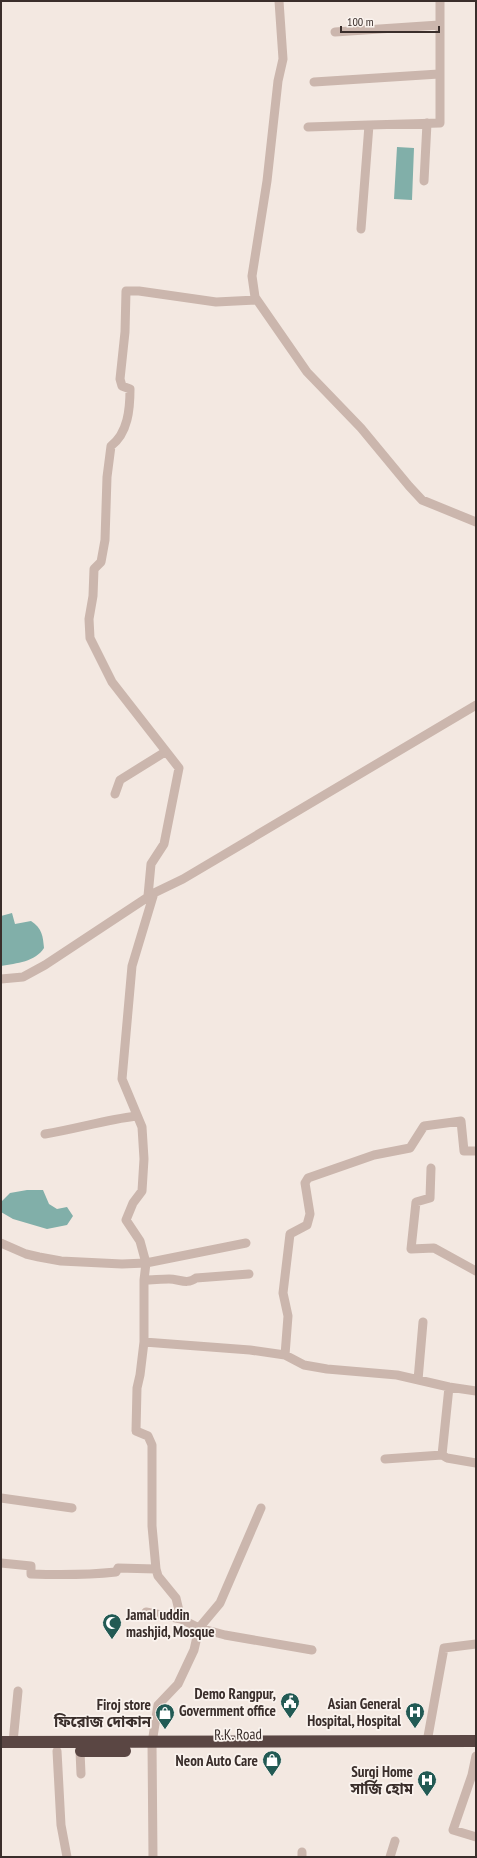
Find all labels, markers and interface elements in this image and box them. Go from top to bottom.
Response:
scale bar [341,8,439,34]
text: 100 m [347,14,374,29]
place label: Jamal uddin mashjid, Mosque [125,1605,215,1641]
mosque icon: Jamal uddin mashjid, Mosque [101,1612,123,1640]
place label: Demo Rangpur, Government office [179,1684,276,1720]
public building icon: Demo Rangpur, Government office [279,1691,301,1719]
place label: Asian General Hospital, Hospital [307,1694,401,1730]
place label: Firoj store ফিরোজ দোকান [53,1695,152,1731]
hospital icon: Asian General Hospital, Hospital [404,1701,426,1729]
shop icon: Firoj store ফিরোজ দোকান [154,1702,176,1730]
street label: R.K. Road [214,1724,262,1744]
shop icon: Neon Auto Care [261,1749,283,1777]
place label: Neon Auto Care [176,1751,258,1770]
place label: Surgi Home সার্জি হোম [349,1762,414,1798]
hospital icon: Surgi Home সার্জি হোম [416,1769,438,1797]

